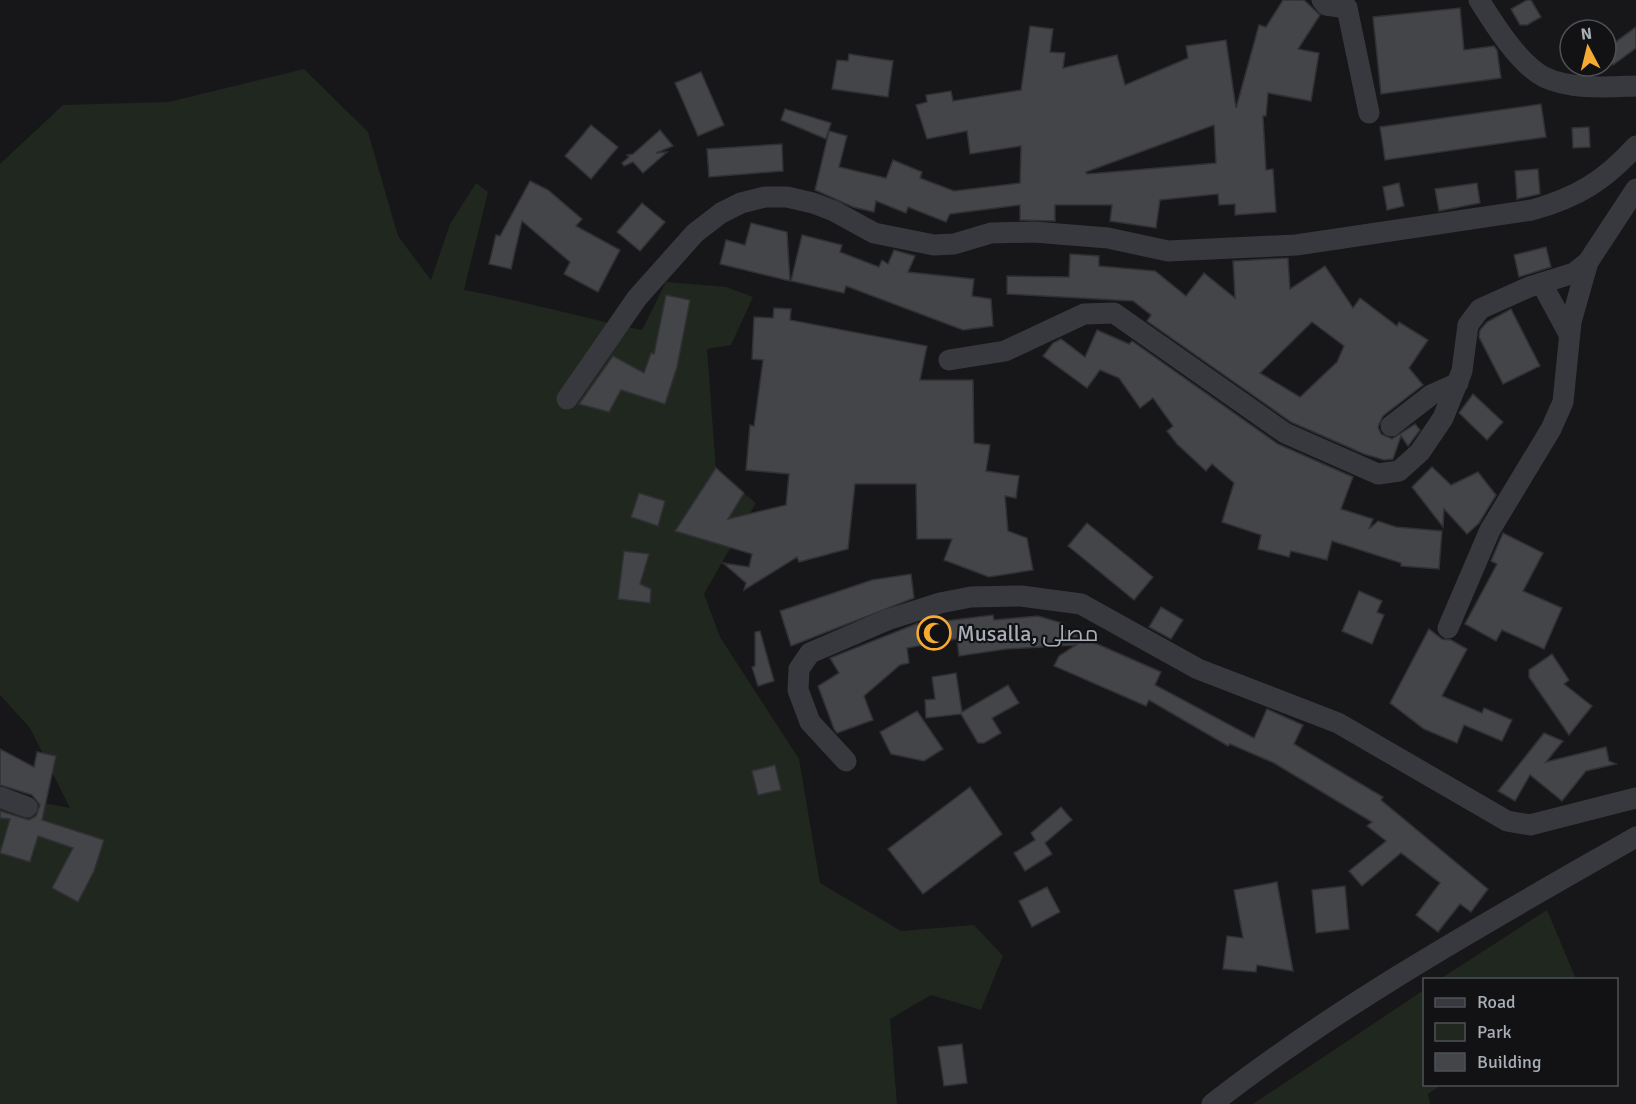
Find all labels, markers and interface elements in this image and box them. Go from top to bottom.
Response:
north arrow [1558,18,1618,78]
text: N [1580,24,1593,45]
mosque icon: Musalla, مصلى [916,615,952,651]
place label: Musalla, مصلى [957,620,1098,647]
legend [1423,978,1618,1086]
text: Road [1477,991,1516,1013]
text: Park [1477,1021,1512,1043]
text: Building [1477,1051,1541,1073]

